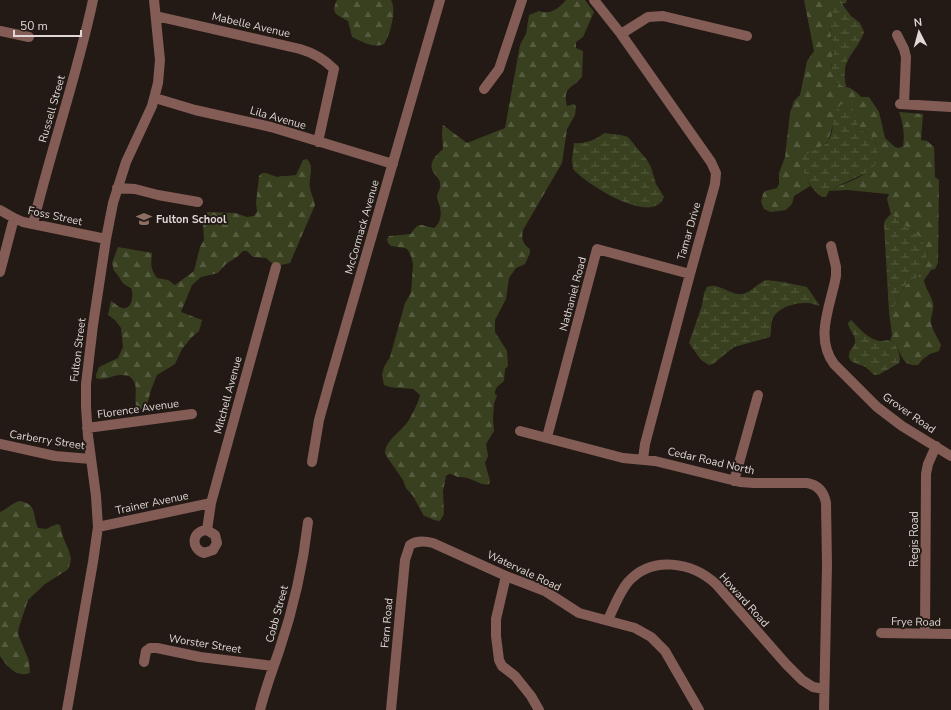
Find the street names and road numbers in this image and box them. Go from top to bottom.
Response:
street label: Mabelle Avenue [210,9,292,41]
street label: Russell Street [35,73,69,144]
street label: Lila Avenue [248,103,308,133]
street label: McCormack Avenue [341,178,383,276]
street label: Tamar Drive [674,200,704,262]
street label: Foss Street [26,203,84,229]
street label: Nathaniel Road [556,255,590,333]
street label: Fulton Street [67,317,89,383]
street label: Mitchell Avenue [210,354,246,435]
street label: Grover Road [879,389,939,437]
street label: Florence Avenue [96,396,180,422]
street label: Carberry Street [8,427,86,453]
street label: Cedar Road North [666,444,756,478]
street label: Trainer Avenue [114,488,190,518]
street label: Regis Road [907,511,922,567]
street label: Watervale Road [485,547,563,595]
street label: Howard Road [716,570,772,630]
street label: Cobb Street [262,584,292,644]
street label: Fern Road [377,597,397,649]
street label: Frye Road [891,614,941,630]
street label: Worster Street [168,631,242,657]

